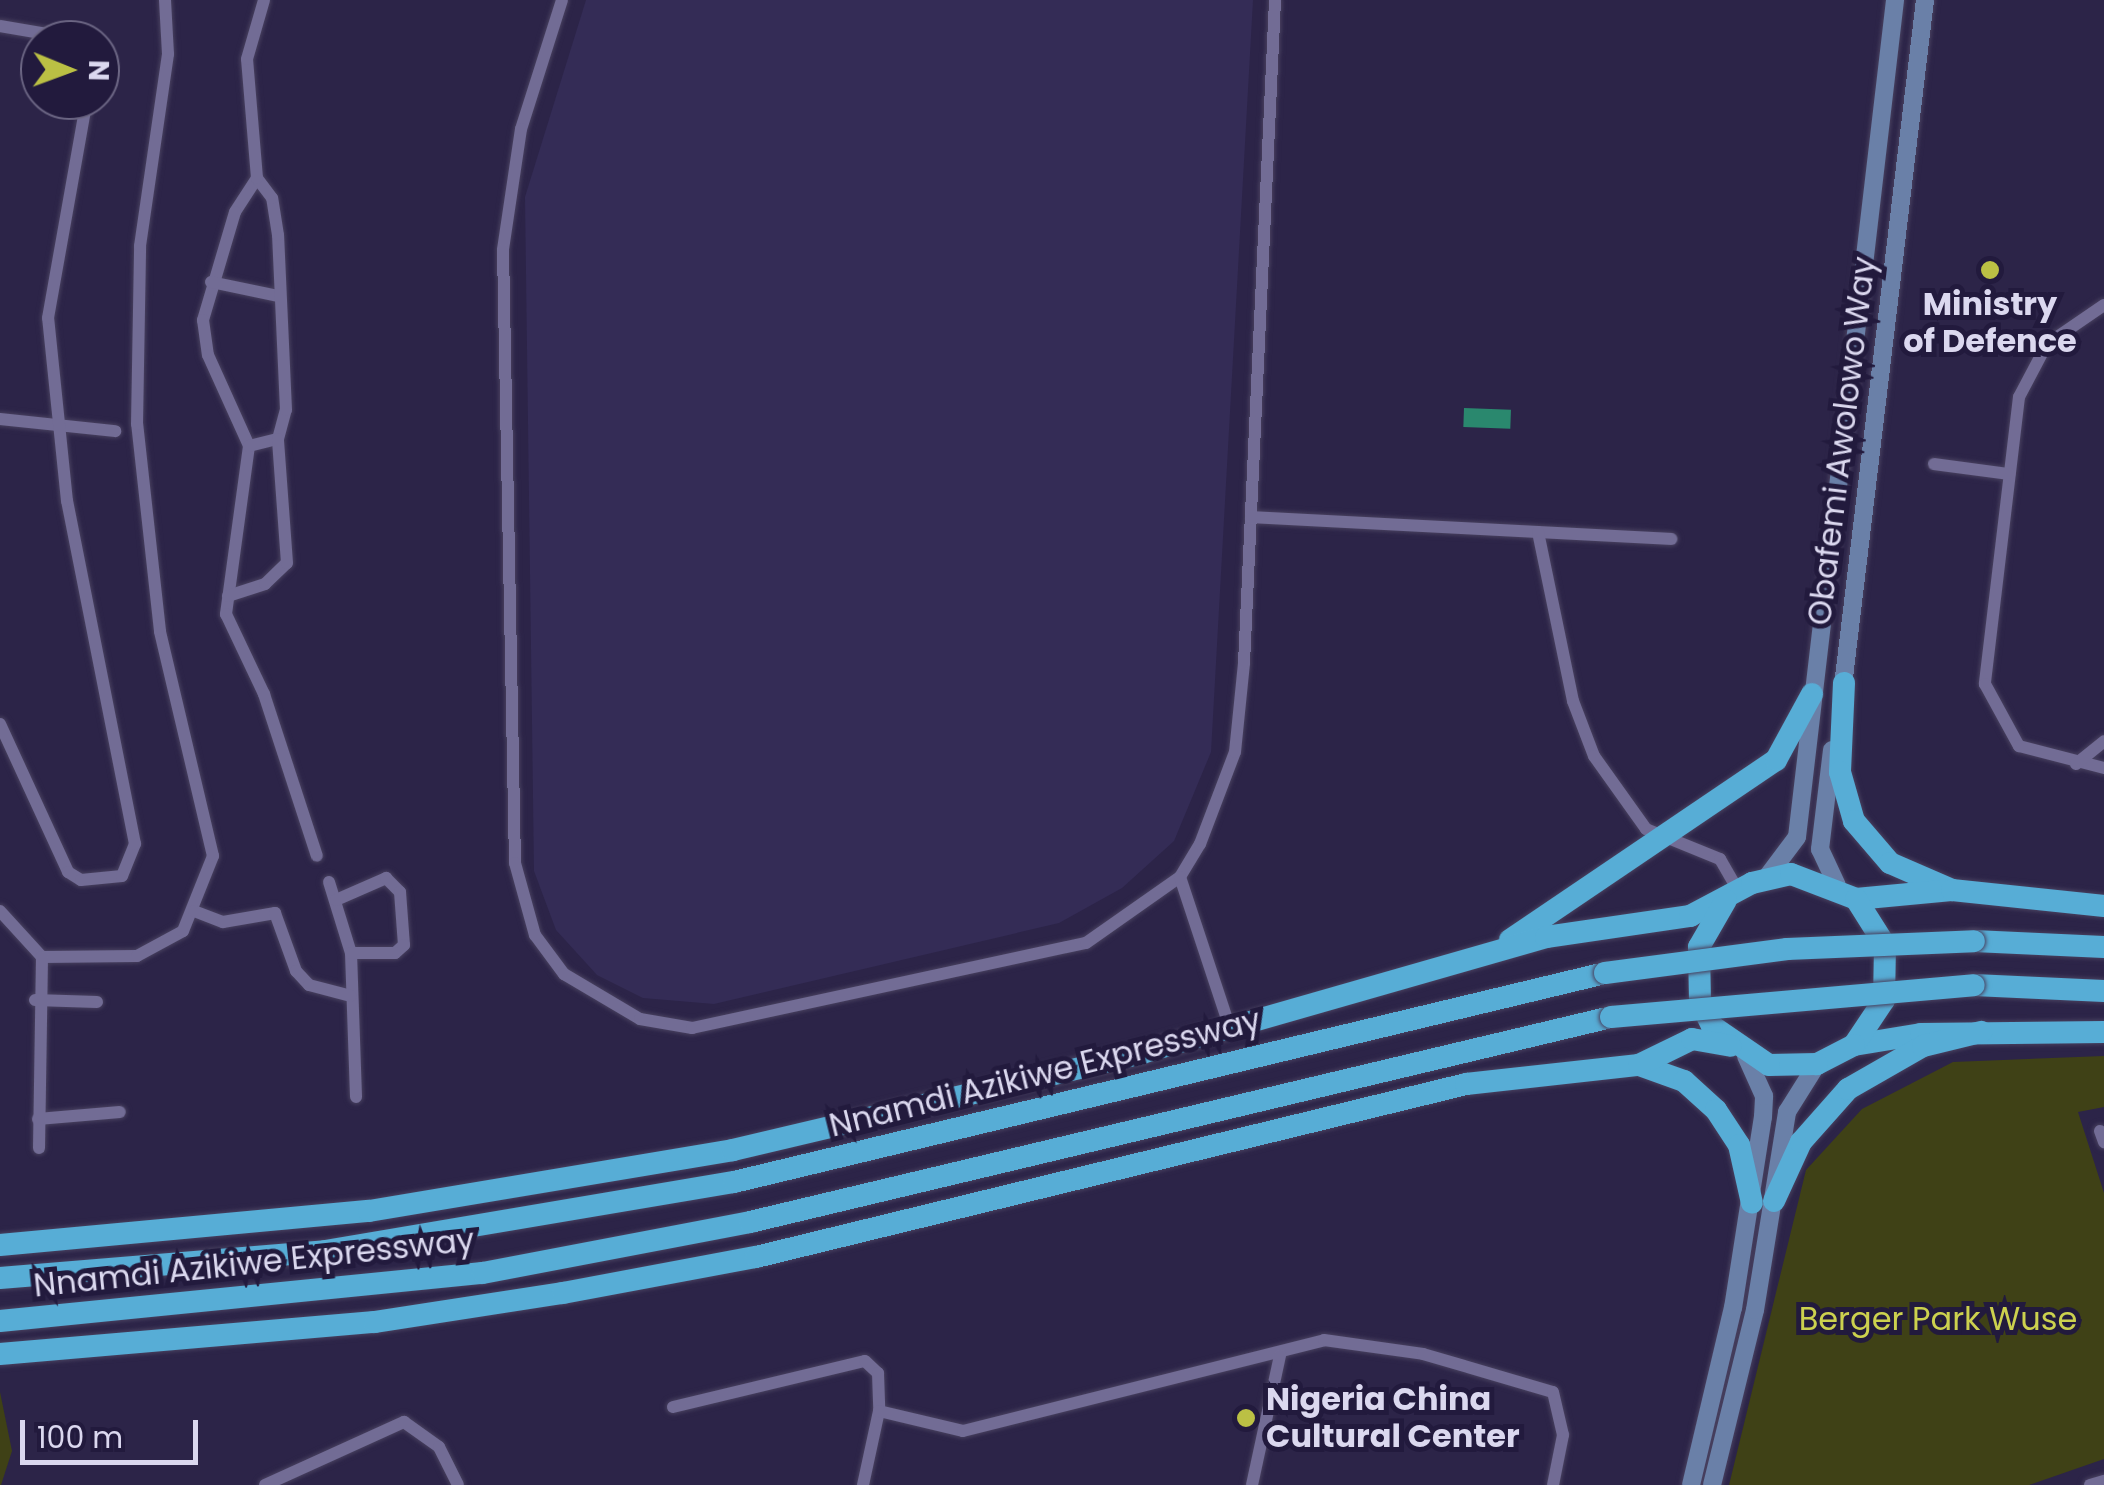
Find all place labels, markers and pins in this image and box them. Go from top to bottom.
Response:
marker: Ministry of Defence [1979,259,2001,281]
place label: Ministry of Defence [1903,286,2077,361]
place label: Nigeria China Cultural Center [1266,1381,1520,1456]
marker: Nigeria China Cultural Center [1235,1407,1257,1429]

